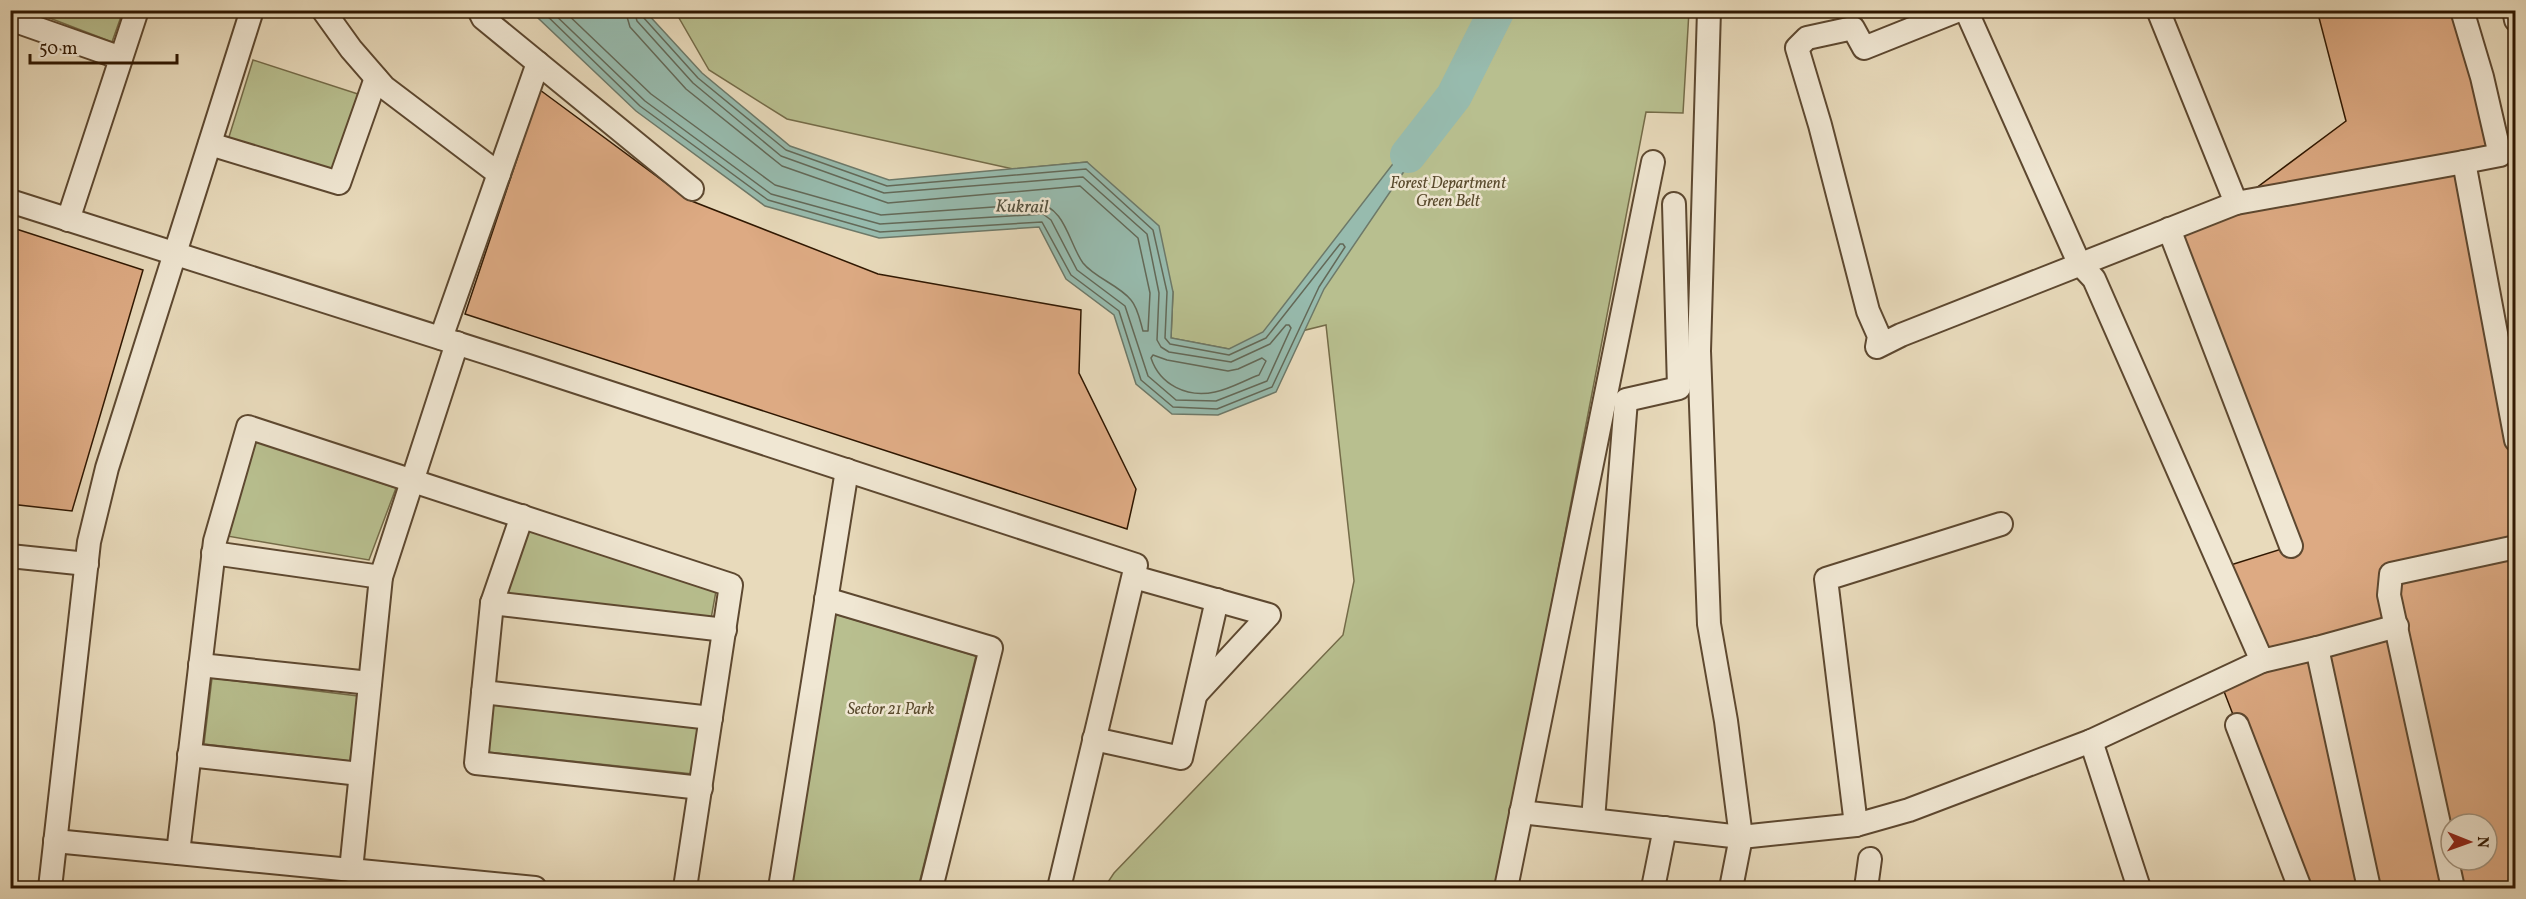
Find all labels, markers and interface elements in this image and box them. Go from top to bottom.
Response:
scale bar [30,27,177,65]
text: 50 m [39,37,78,62]
park label: Forest Department Green Belt [1390,173,1507,213]
water label: Kukrail [995,195,1049,220]
park label: Sector 21 Park [847,699,935,721]
north arrow [2439,812,2499,872]
text: N [2471,836,2493,849]

